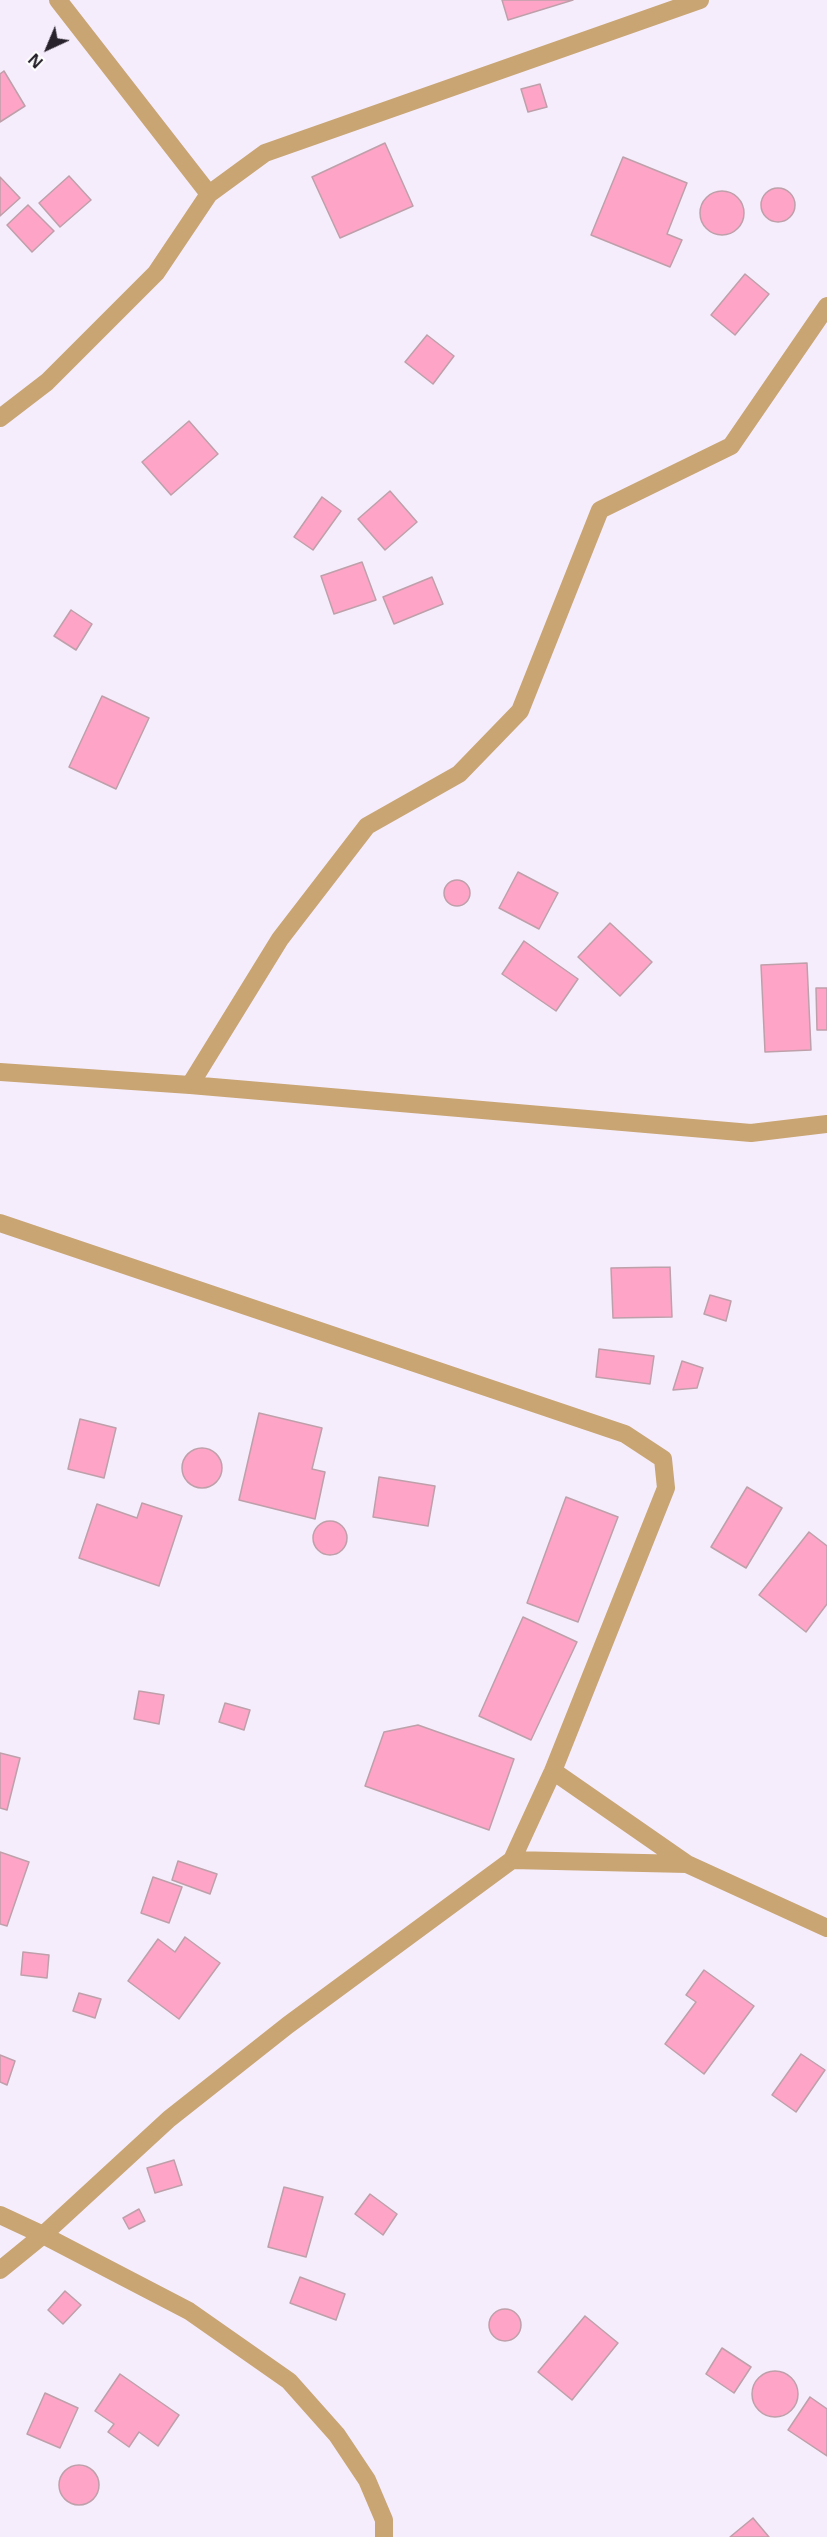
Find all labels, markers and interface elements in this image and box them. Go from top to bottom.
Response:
north arrow [18,18,78,78]
text: N [23,49,48,73]

